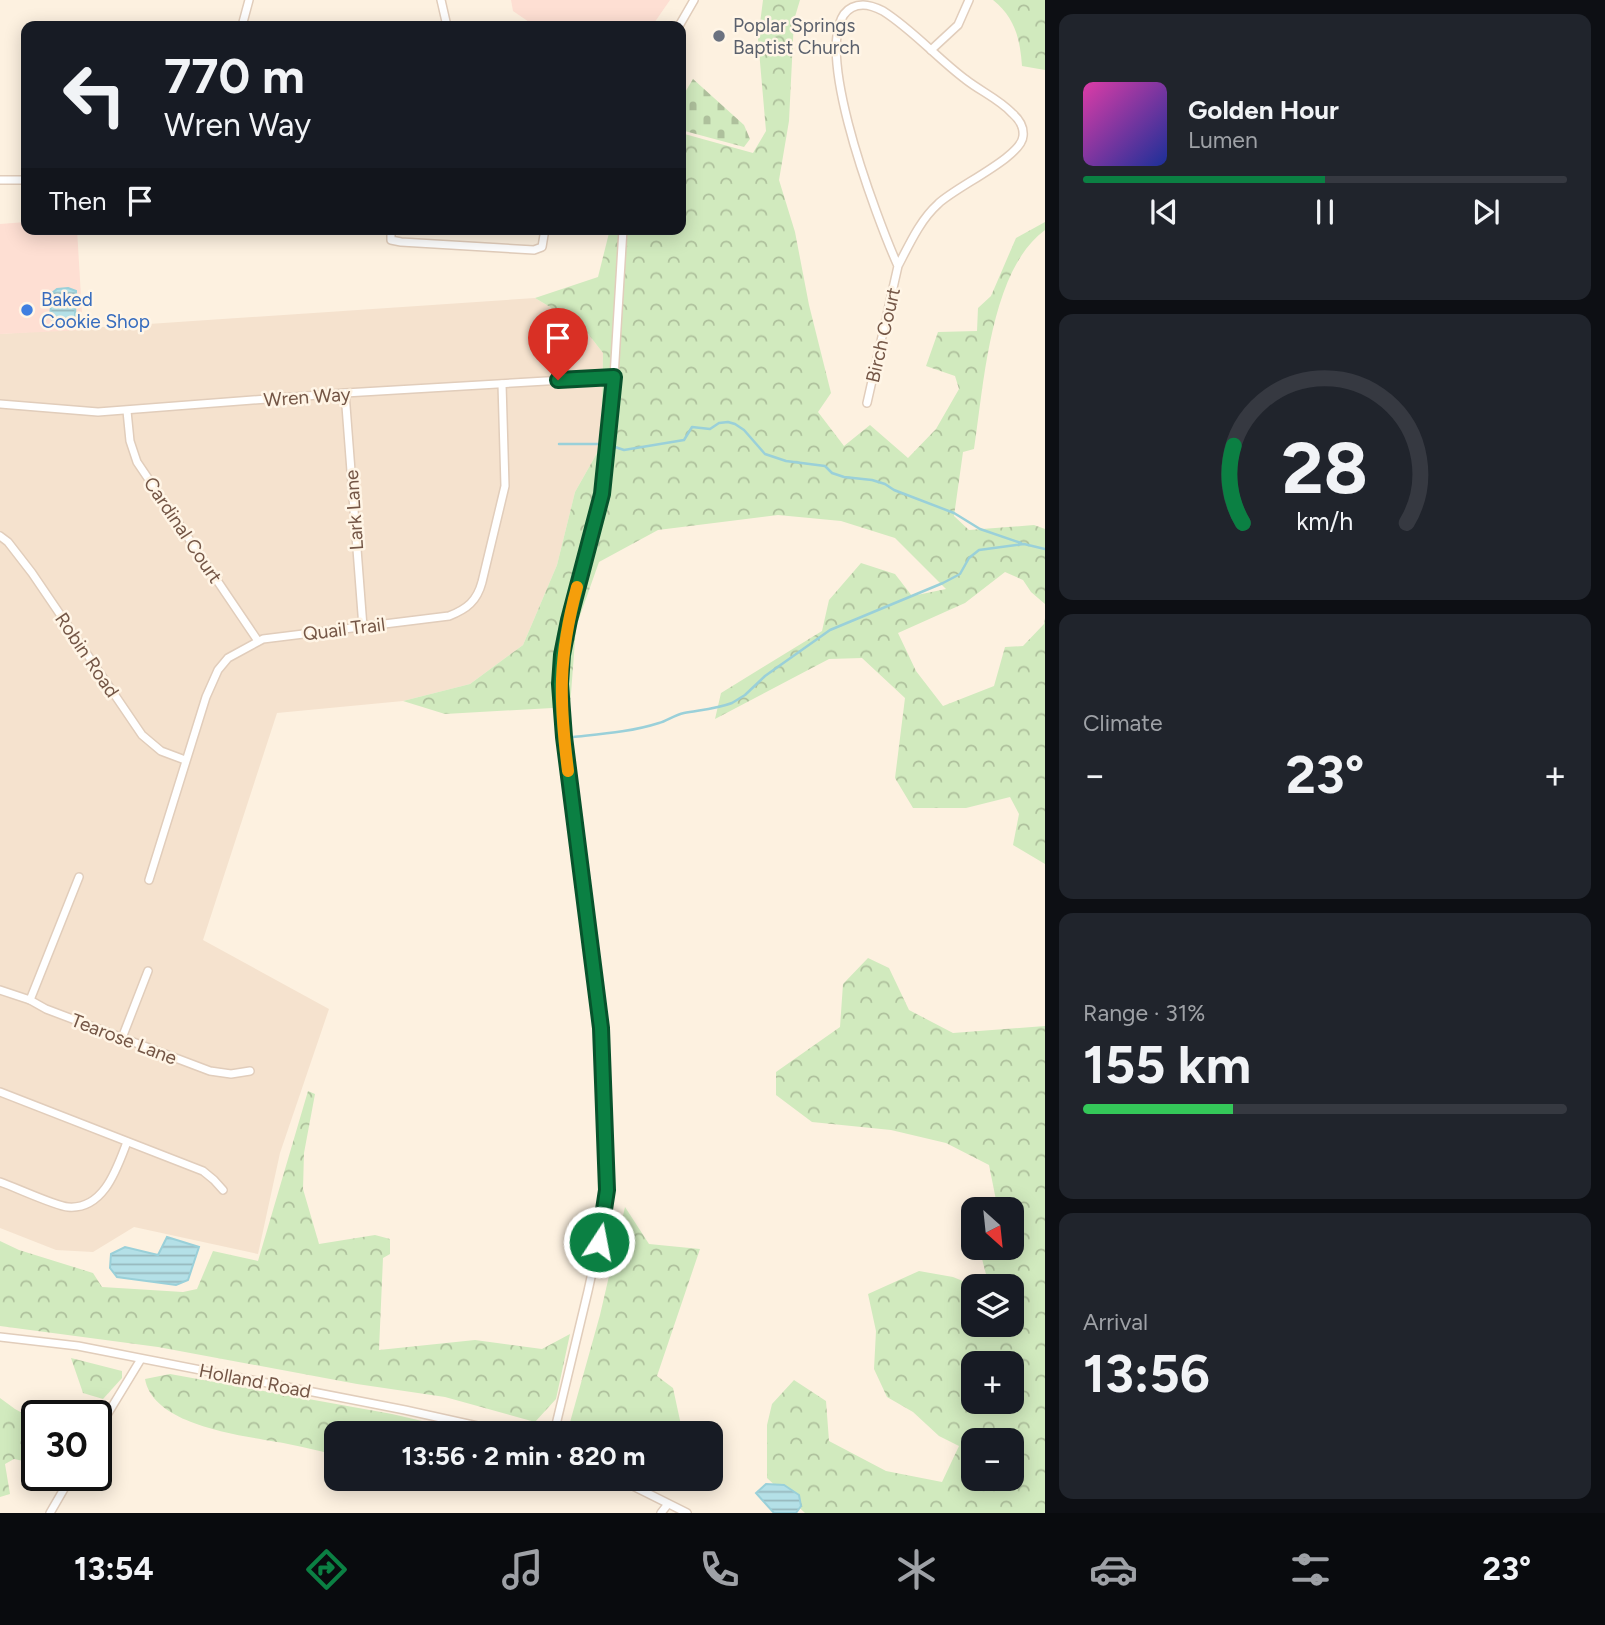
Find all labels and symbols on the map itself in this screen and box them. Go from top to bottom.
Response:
place label: Poplar Springs Baptist Church [733,14,860,59]
marker: Poplar Springs Baptist Church [711,28,727,44]
street label: Birch Court [861,285,905,385]
place label: Baked Cookie Shop [41,288,150,333]
marker: Baked Cookie Shop [19,302,35,318]
pin [528,308,588,380]
street label: Wren Way [263,382,351,412]
street label: Lark Lane [340,469,368,551]
street label: Cardinal Court [139,472,227,588]
street label: Robin Road [50,608,124,702]
street label: Quail Trail [302,613,386,645]
street label: Tearose Lane [68,1008,180,1070]
north arrow [961,1197,1024,1260]
position arrow [562,1205,636,1279]
street label: Holland Road [197,1359,313,1403]
speed limit sign: 30 [21,1400,112,1491]

